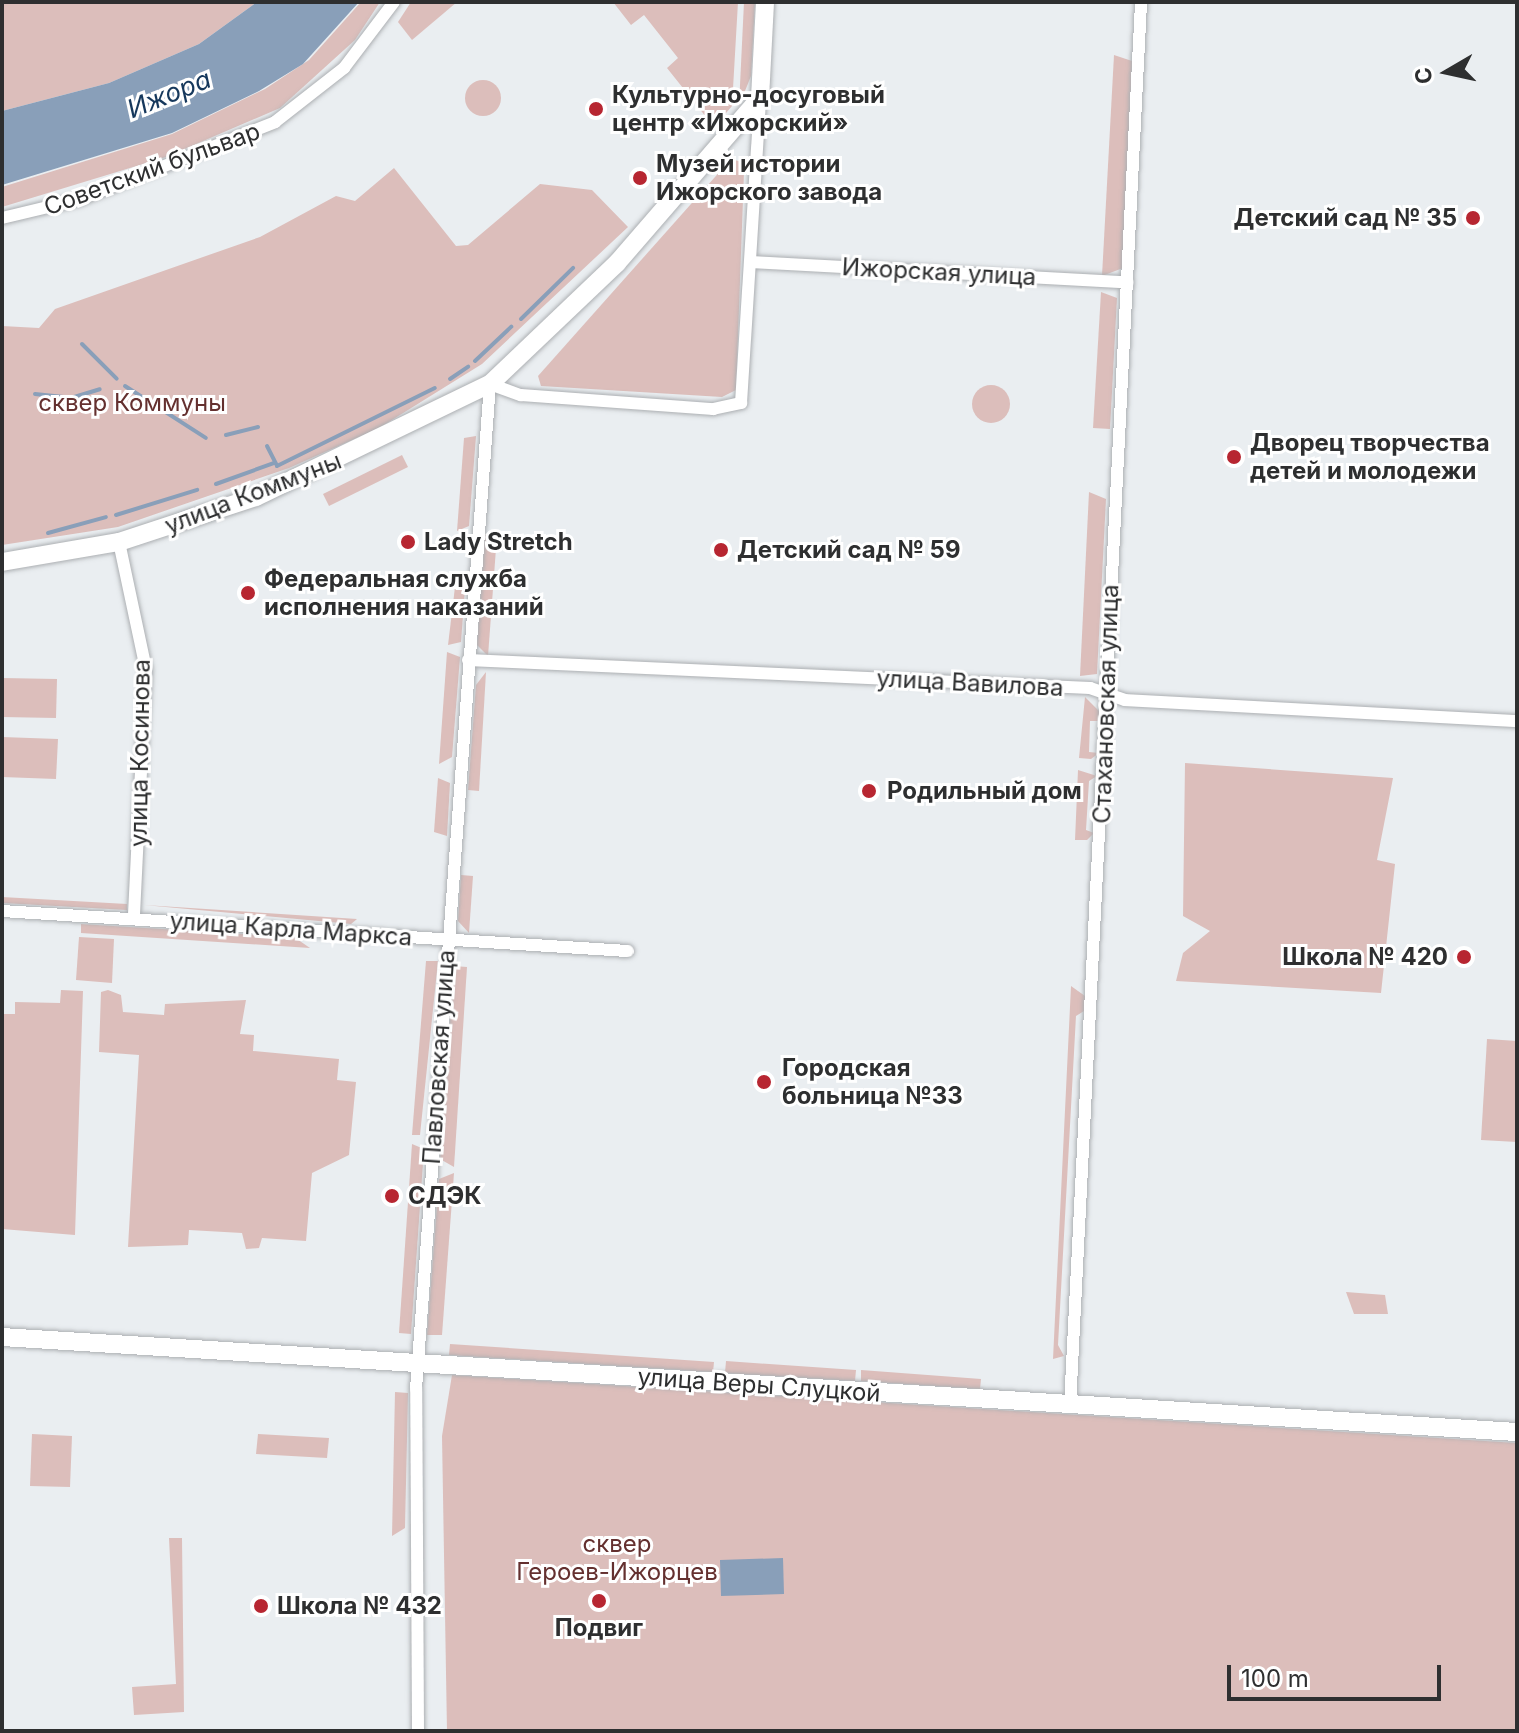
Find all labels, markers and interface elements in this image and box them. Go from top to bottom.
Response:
north arrow [1407,32,1487,112]
water label: Ижора [122,63,216,125]
text: С [1409,66,1437,86]
place label: Культурно-досуговый центр «Ижорский» [612,81,885,137]
marker: Культурно-досуговый центр «Ижорский» [587,100,605,118]
street label: Советский бульвар [40,117,264,221]
place label: Музей истории Ижорского завода [656,150,882,206]
marker: Музей истории Ижорского завода [631,169,649,187]
place label: Детский сад № 35 [1234,204,1457,232]
marker: Детский сад № 35 [1464,209,1482,227]
street label: Ижорская улица [841,253,1037,291]
park label: сквер Коммуны [38,389,226,417]
place label: Дворец творчества детей и молодежи [1250,429,1490,485]
street label: улица Коммуны [161,446,345,540]
marker: Дворец творчества детей и молодежи [1225,448,1243,466]
place label: Lady Stretch [424,528,573,556]
marker: Lady Stretch [399,533,417,551]
place label: Детский сад № 59 [737,536,961,564]
marker: Детский сад № 59 [712,541,730,559]
place label: Федеральная служба исполнения наказаний [264,565,544,621]
marker: Федеральная служба исполнения наказаний [239,584,257,602]
street label: Стахановская улица [1087,584,1125,824]
street label: улица Косинова [124,659,156,847]
street label: улица Вавилова [876,664,1064,702]
place label: Родильный дом [887,777,1082,805]
marker: Родильный дом [858,780,880,802]
street label: улица Карла Маркса [169,906,413,952]
place label: Школа № 420 [1282,943,1448,971]
marker: Школа № 420 [1455,948,1473,966]
street label: Павловская улица [417,949,461,1165]
place label: Городская больница №33 [782,1054,963,1110]
marker: Городская больница №33 [753,1071,775,1093]
place label: СДЭК [408,1182,482,1210]
marker: СДЭК [383,1187,401,1205]
street label: улица Веры Слуцкой [636,1362,882,1408]
park label: сквер Героев-Ижорцев [516,1530,718,1586]
place label: Школа № 432 [277,1592,442,1620]
marker: Подвиг [590,1592,608,1610]
marker: Школа № 432 [252,1597,270,1615]
place label: Подвиг [555,1614,643,1642]
scale bar [1231,1649,1445,1699]
text: 100 m [1241,1664,1309,1693]

